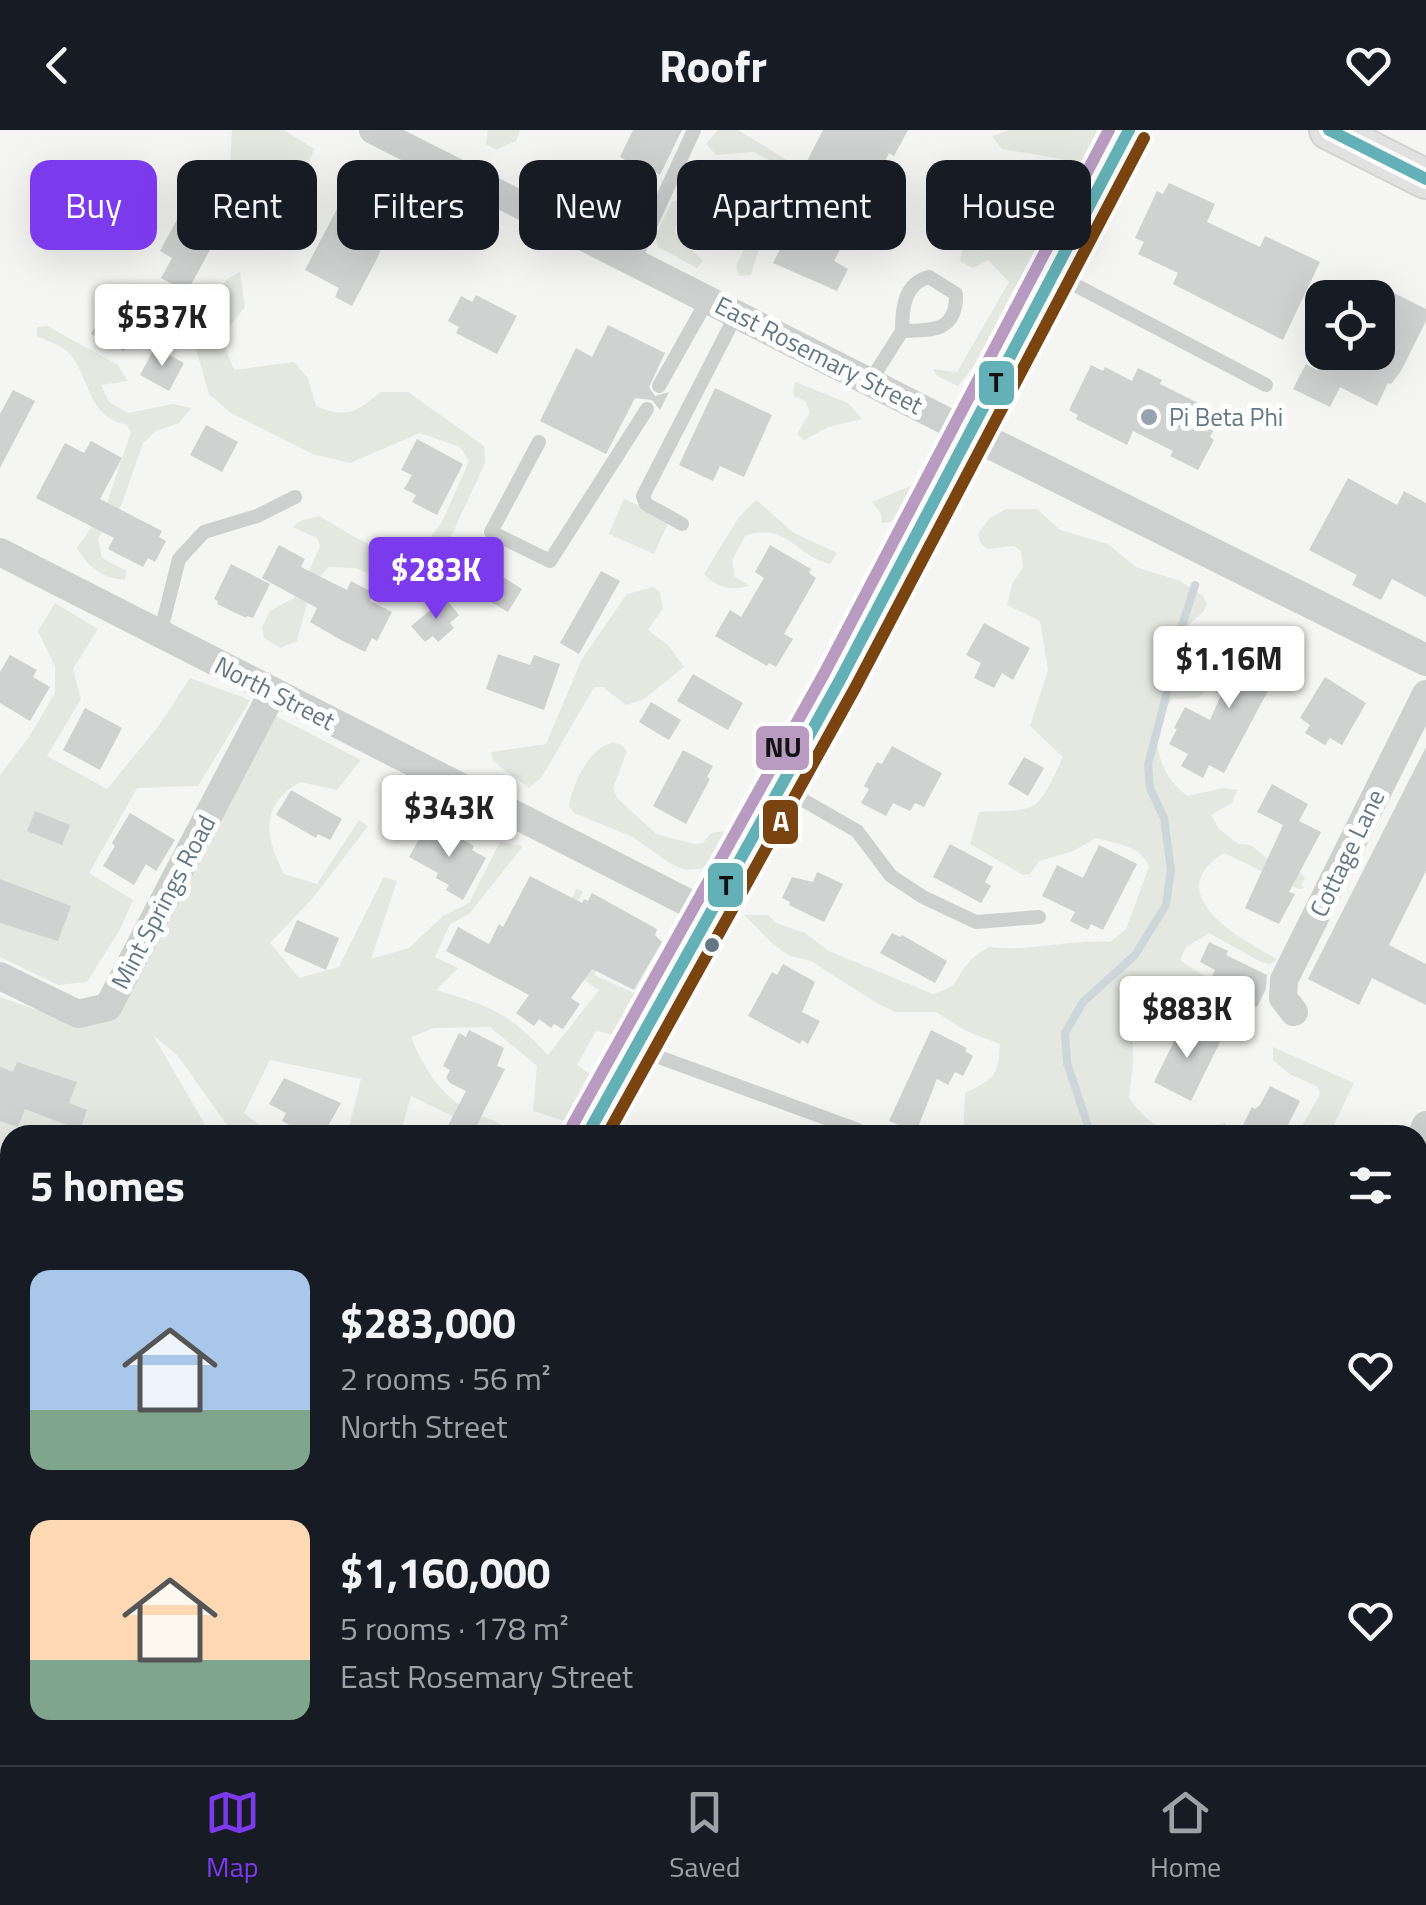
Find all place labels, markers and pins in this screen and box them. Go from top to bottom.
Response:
pin: $537K [92,284,232,369]
place label: Pi Beta Phi [1169,398,1283,436]
marker: Pi Beta Phi [1138,406,1160,428]
pin: $283K [366,537,506,622]
pin: $1.16M [1148,626,1310,711]
pin: $343K [379,775,519,860]
unlabelled marker [702,935,722,955]
pin: $883K [1117,976,1257,1061]

